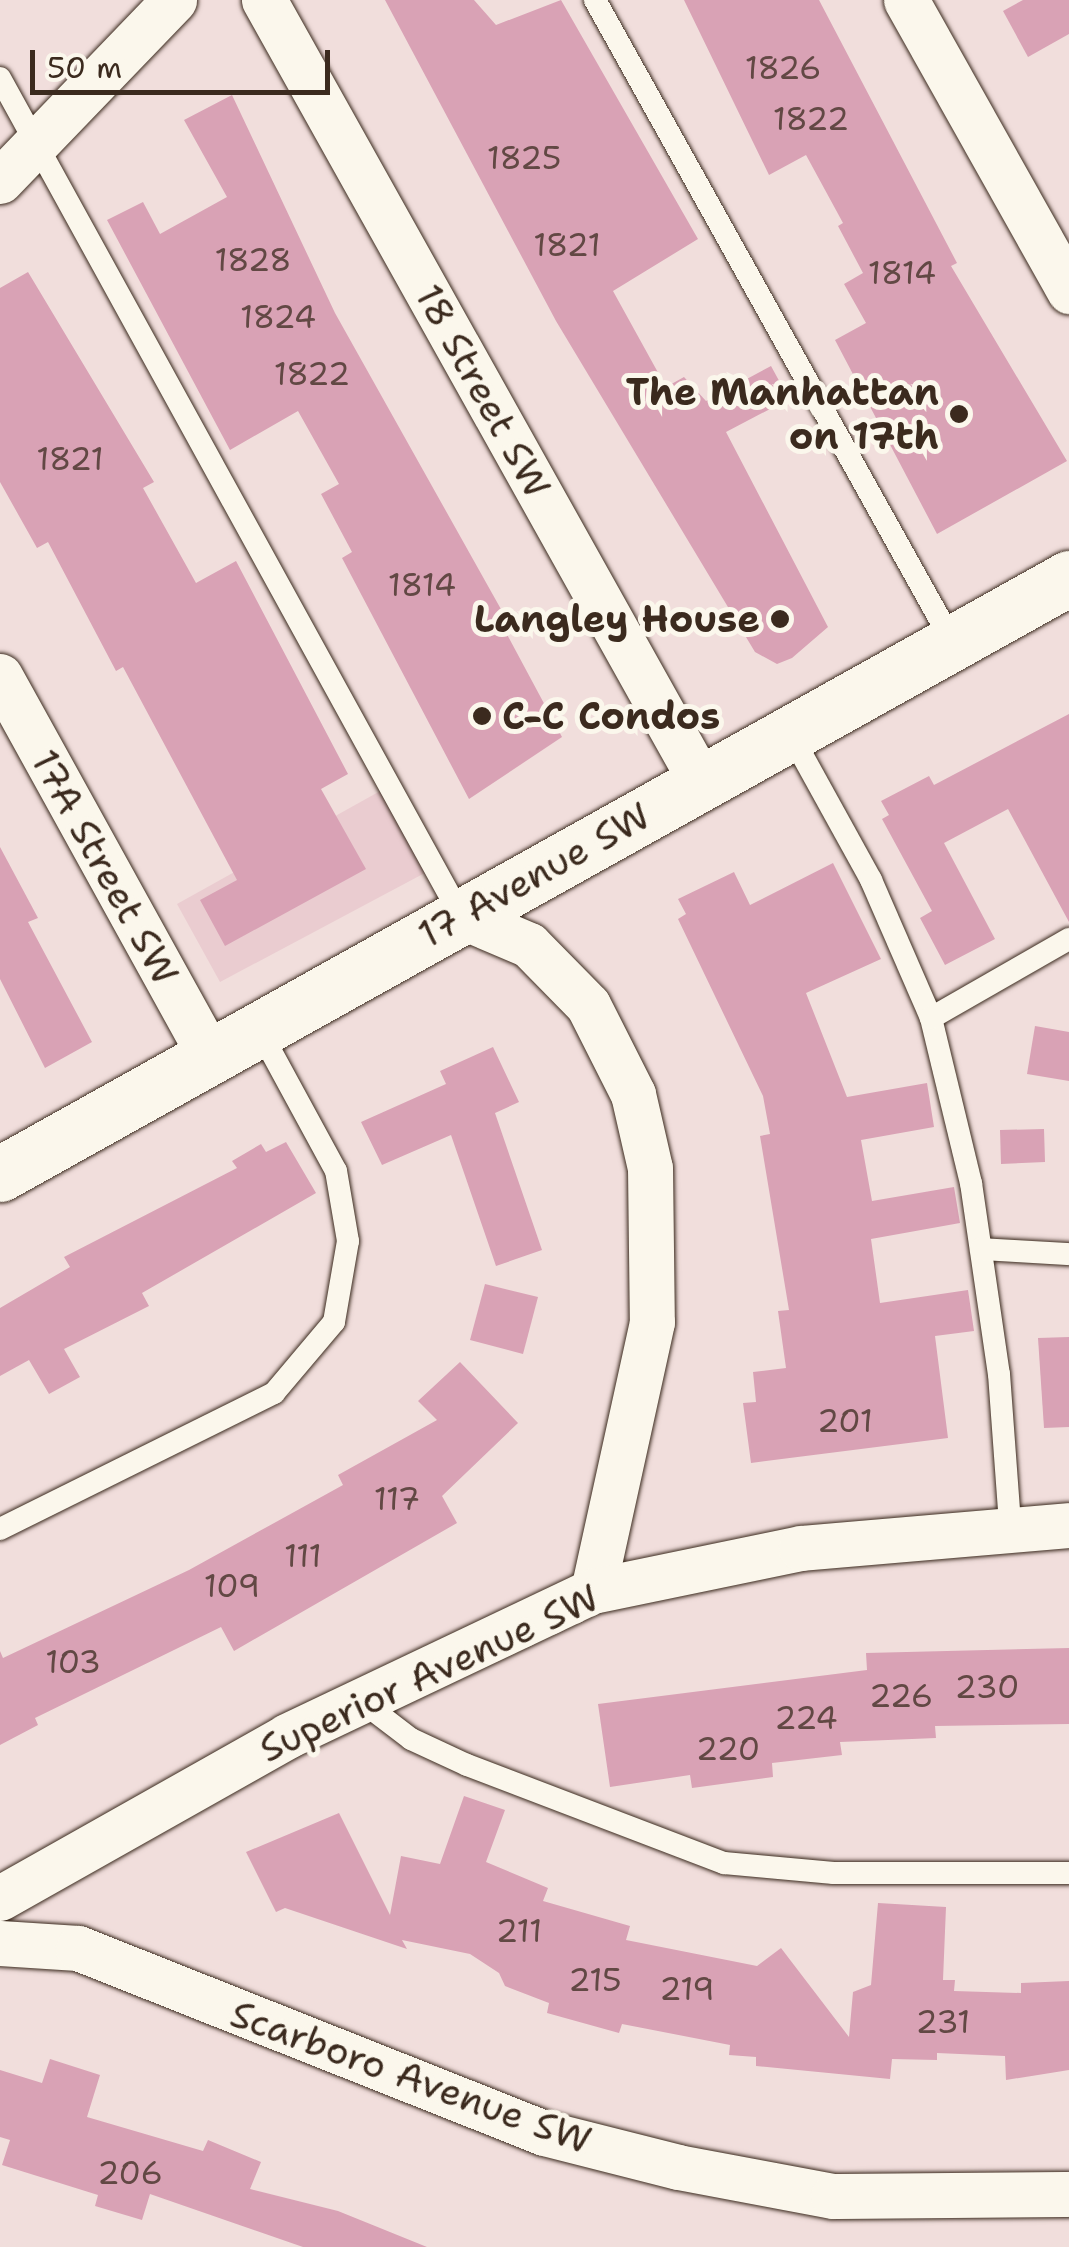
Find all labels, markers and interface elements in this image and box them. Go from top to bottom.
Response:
scale bar [35,30,335,92]
text: 50 m [47,47,122,88]
house number: 1826 [745,49,821,87]
house number: 1822 [773,100,849,138]
house number: 1825 [487,139,561,177]
house number: 1821 [533,226,601,264]
house number: 1828 [214,241,292,279]
house number: 1814 [868,254,936,292]
street label: 18 Street SW [406,276,560,506]
house number: 1824 [240,298,316,336]
house number: 1822 [274,355,350,393]
place label: The Manhattan on 17th [626,369,939,458]
marker: The Manhattan on 17th [948,403,970,425]
house number: 1821 [36,440,104,478]
house number: 1814 [388,566,456,604]
place label: Langley House [474,596,760,642]
marker: Langley House [769,608,791,630]
place label: C-C Condos [502,693,720,739]
marker: C-C Condos [471,705,493,727]
street label: 17A Street SW [22,742,188,992]
street label: 17 Avenue SW [410,793,658,957]
house number: 201 [817,1402,873,1440]
house number: 117 [374,1480,420,1518]
house number: 111 [284,1537,322,1575]
house number: 109 [204,1567,260,1605]
street label: Superior Avenue SW [252,1574,606,1772]
house number: 103 [45,1643,101,1681]
house number: 230 [955,1668,1019,1706]
house number: 226 [869,1677,933,1715]
house number: 224 [774,1699,838,1737]
house number: 220 [696,1730,760,1768]
house number: 211 [496,1912,542,1950]
house number: 215 [568,1961,622,1999]
house number: 219 [659,1970,715,2008]
street label: Scarboro Avenue SW [225,1991,597,2163]
house number: 231 [916,2003,970,2041]
house number: 206 [97,2154,163,2192]

